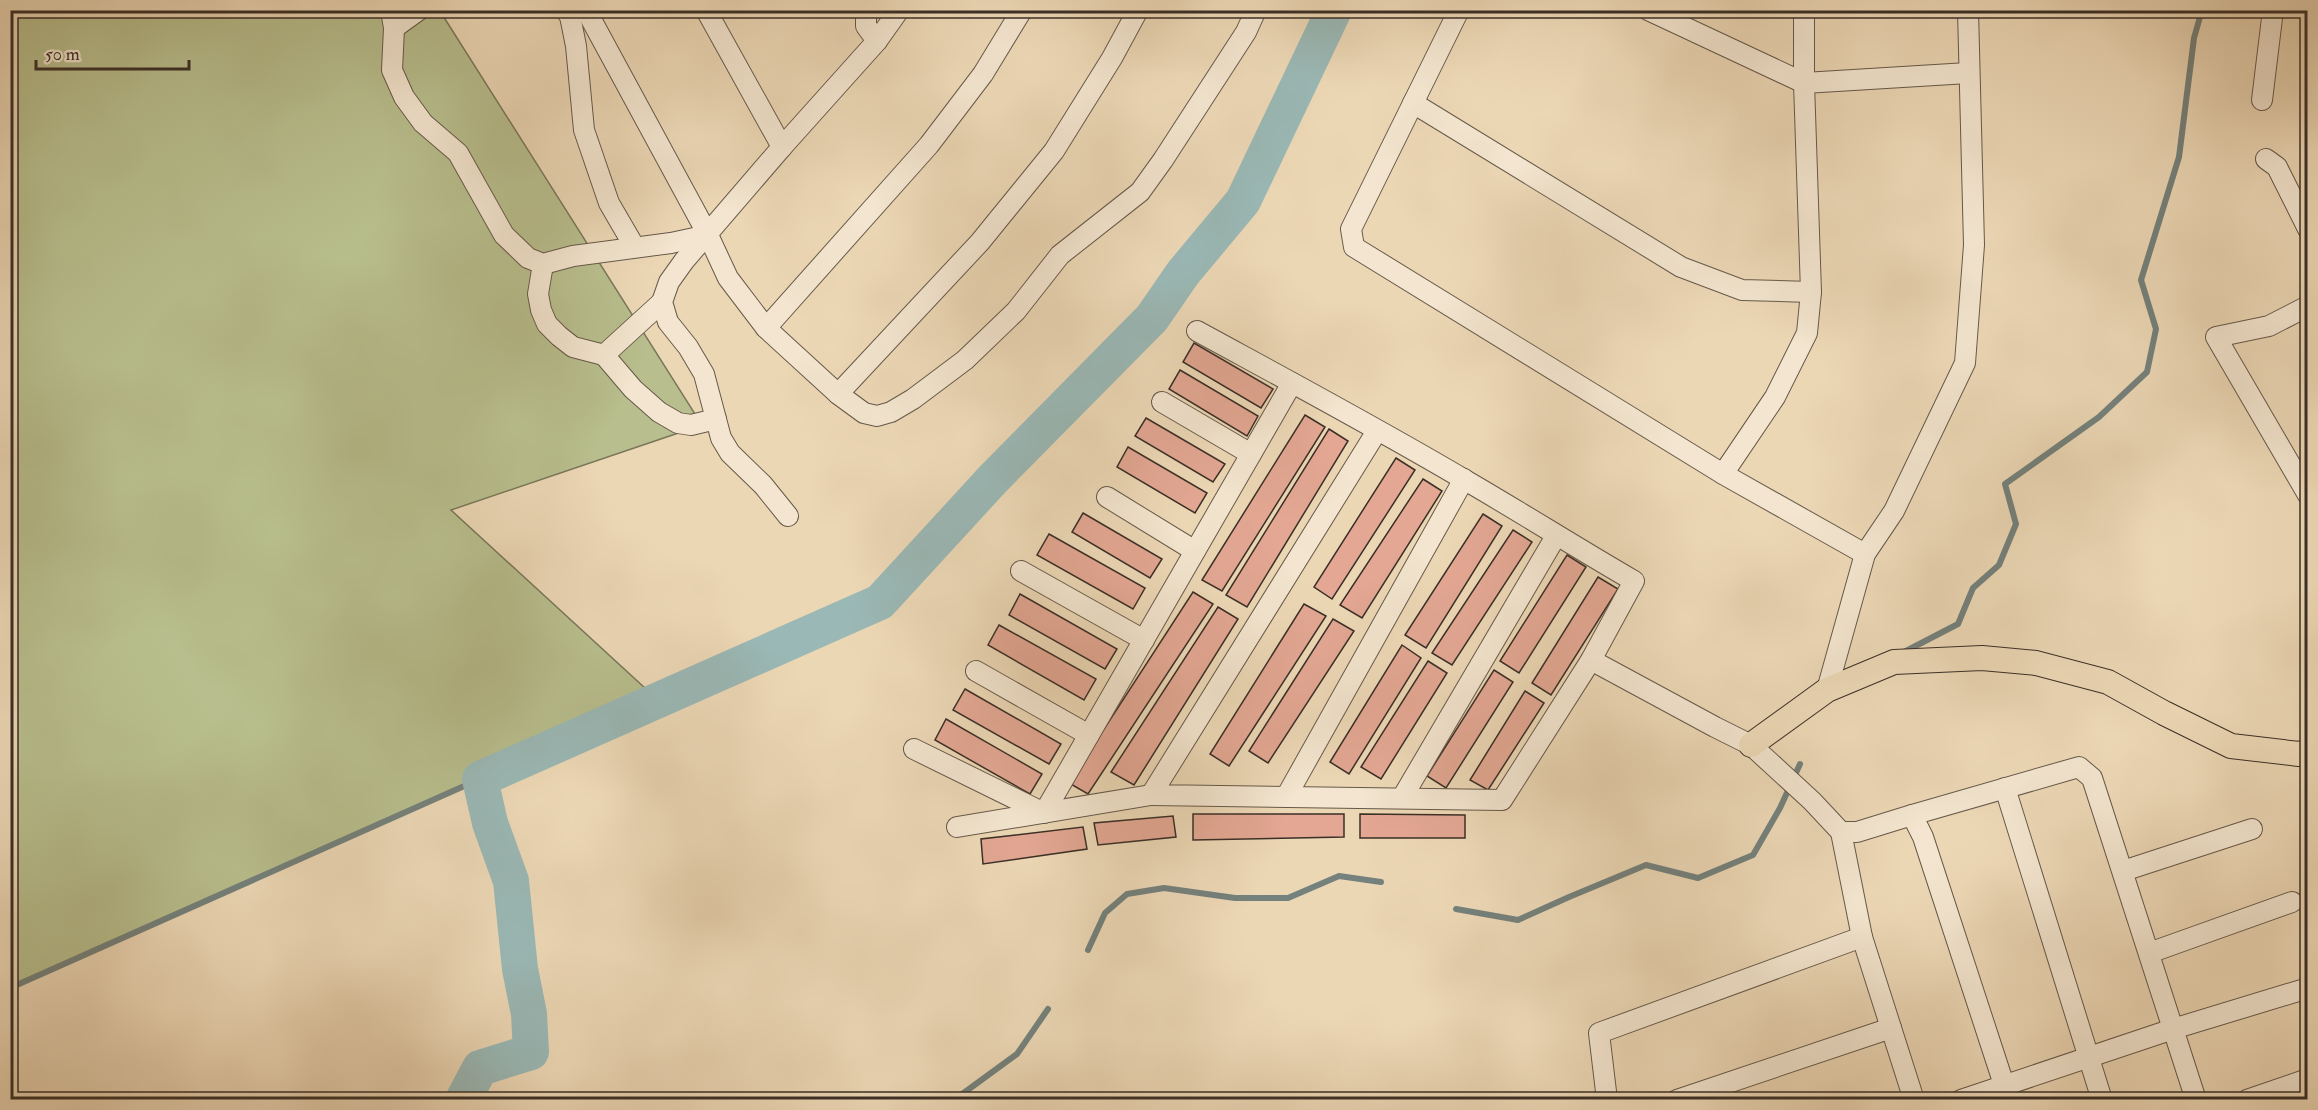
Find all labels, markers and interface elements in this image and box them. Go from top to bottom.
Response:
scale bar [36,33,189,71]
text: 50 m [45,43,80,66]

